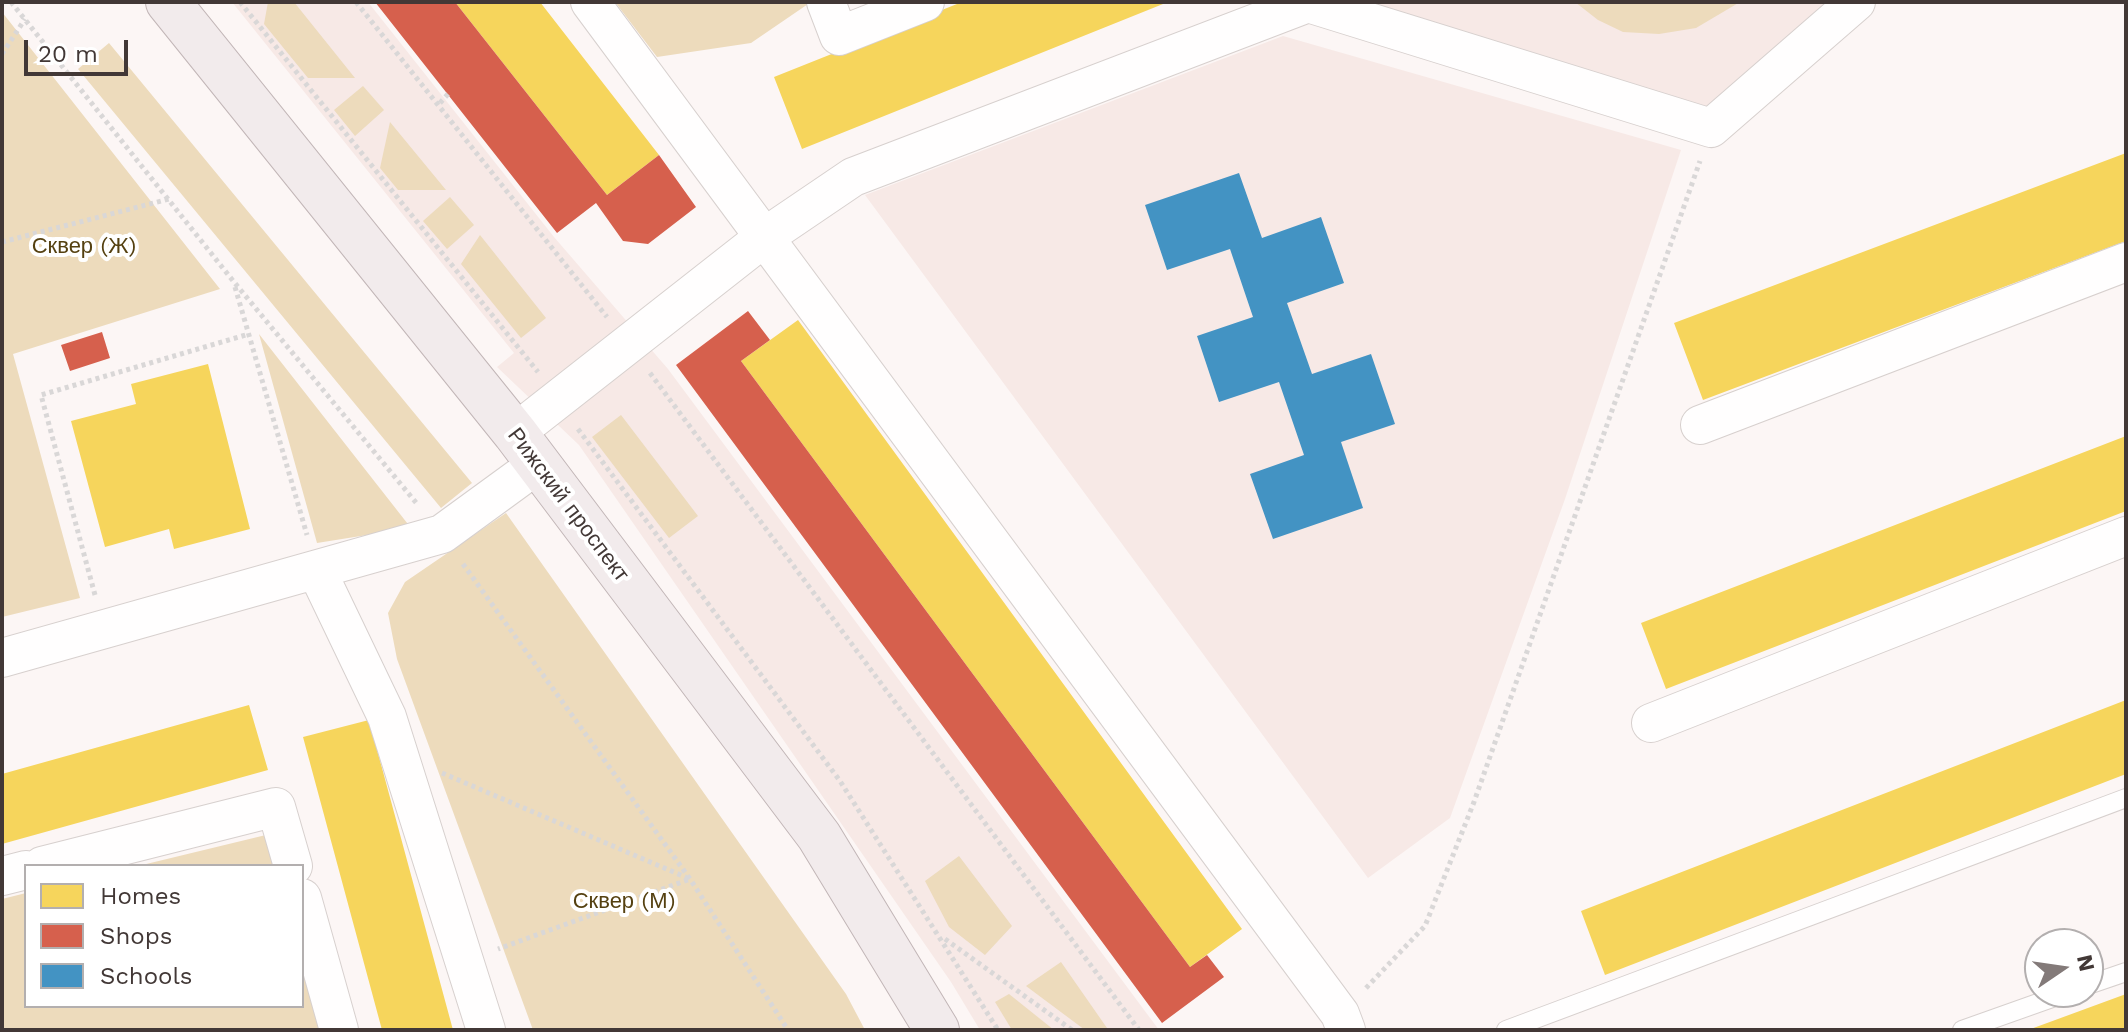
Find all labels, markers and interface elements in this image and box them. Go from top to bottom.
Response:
scale bar [28,24,132,74]
text: 20 m [38,40,98,68]
park label: Сквер (Ж) [32,234,136,260]
street label: Рижский проспект [502,423,634,587]
legend [24,864,304,1008]
text: Homes [100,882,181,910]
park label: Сквер (М) [573,889,675,915]
text: Shops [100,922,172,950]
north arrow [2024,928,2104,1008]
text: N [2072,952,2100,974]
text: Schools [100,962,192,990]

